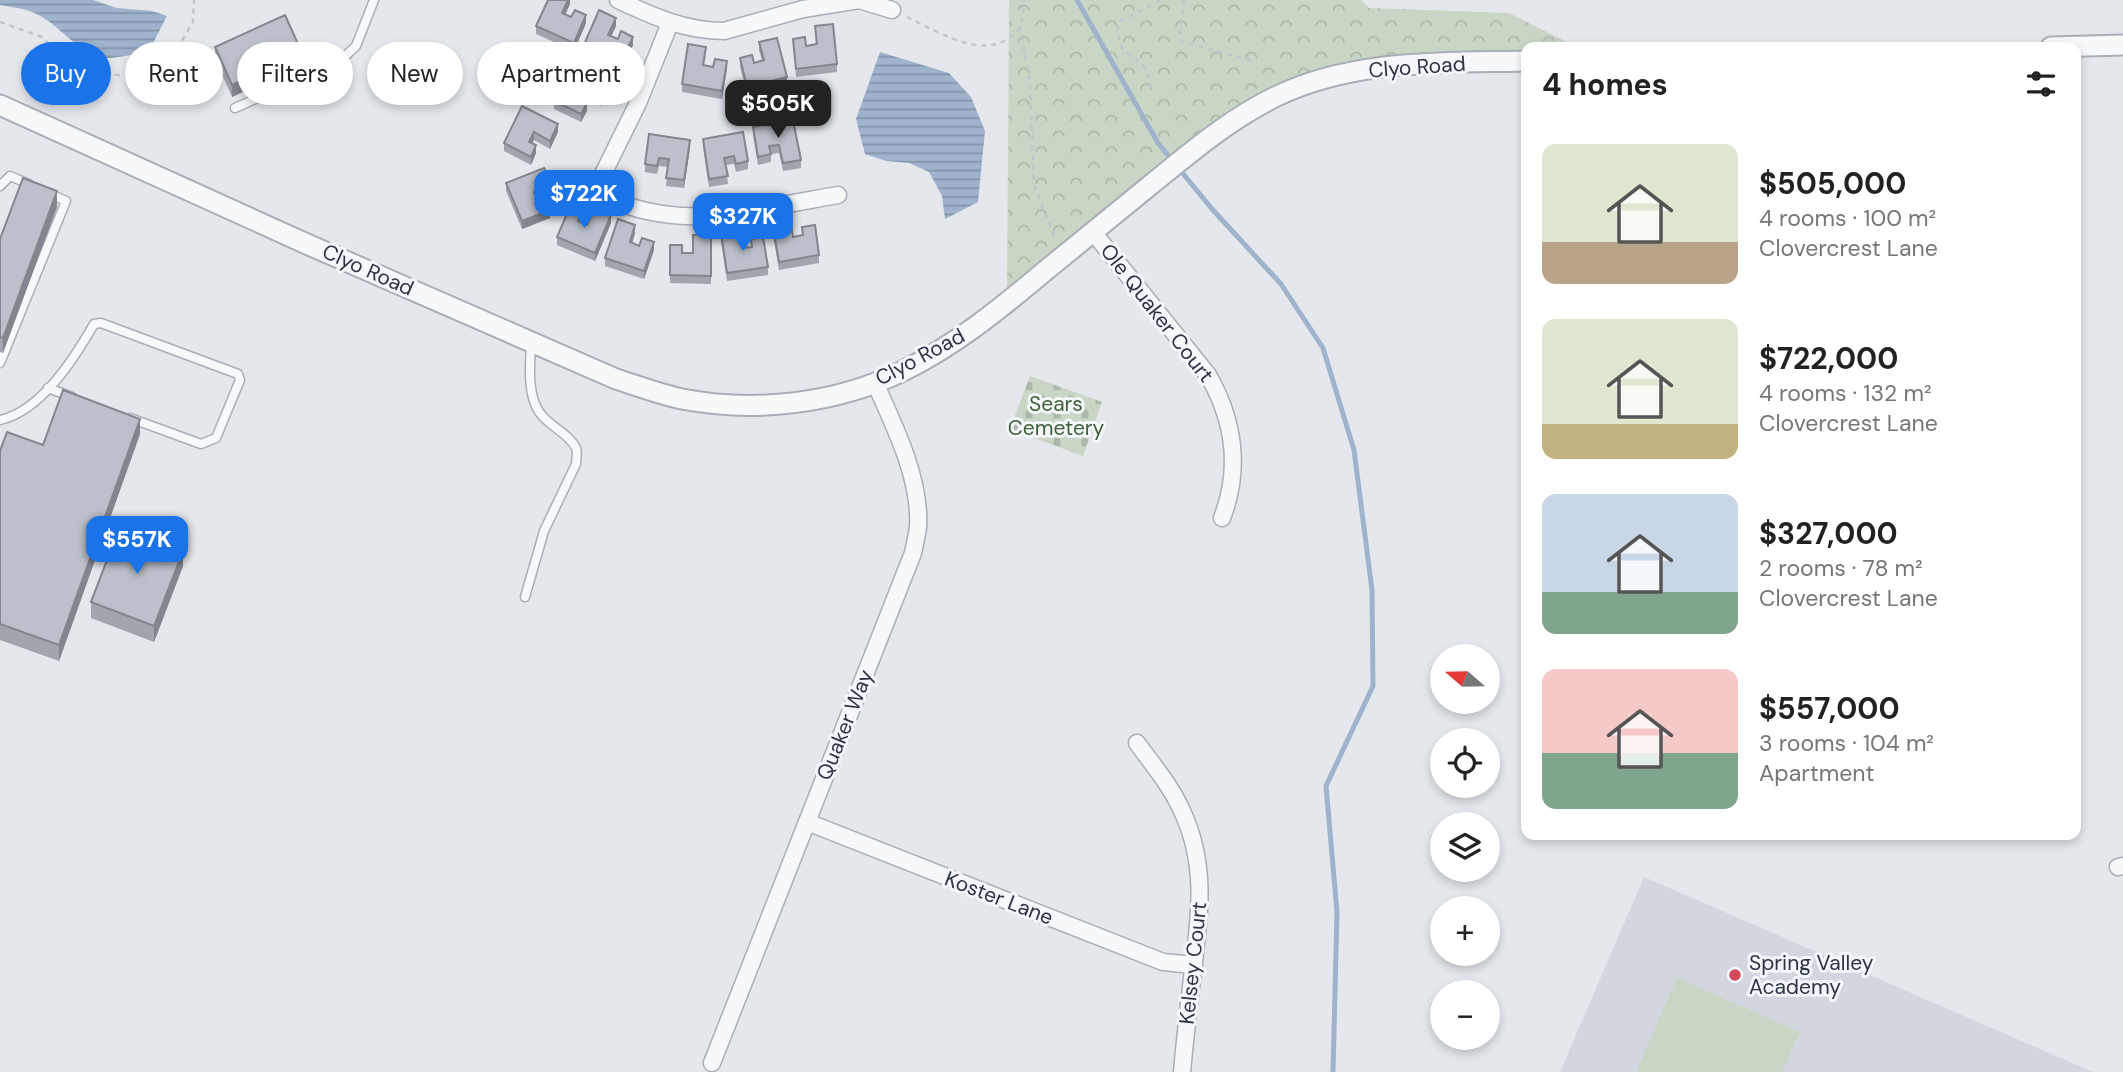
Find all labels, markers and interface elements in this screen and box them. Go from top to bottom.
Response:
chip: Buy [21,42,111,105]
chip: Rent [125,42,223,105]
chip: Filters [237,42,353,105]
chip: New [367,42,463,105]
chip: Apartment [477,42,645,105]
street label: Clyo Road [1367,50,1467,84]
text: 4 homes [1542,65,1668,104]
icon: filters [2022,65,2060,103]
pin: $505K [729,80,827,140]
text: $505K [741,88,815,118]
text: $505,000 [1759,164,1906,203]
pin: $722K [535,170,633,230]
icon: home [1598,172,1682,256]
text: $722K [550,178,618,208]
pin: $327K [694,194,792,253]
text: $327K [709,201,777,231]
text: 4 rooms · 100 m² [1759,203,1936,233]
text: Clovercrest Lane [1759,233,1938,263]
street label: Clyo Road [318,237,418,303]
street label: Ole Quaker Court [1094,238,1220,388]
street label: Clyo Road [870,322,970,392]
text: $722,000 [1759,339,1898,378]
icon: home [1598,347,1682,431]
text: 4 rooms · 132 m² [1759,378,1931,408]
park label: Sears Cemetery [1008,390,1105,442]
text: Clovercrest Lane [1759,408,1938,438]
text: $327,000 [1759,514,1898,553]
pin: $557K [88,516,186,576]
icon: home [1598,522,1682,606]
text: $557K [102,524,172,554]
text: 2 rooms · 78 m² [1759,553,1923,583]
text: Clovercrest Lane [1759,583,1938,613]
north arrow [1430,644,1500,714]
map controls [1430,644,1500,1050]
street label: Quaker Way [810,665,880,784]
text: $557,000 [1759,689,1900,728]
icon: home [1598,697,1682,781]
button: locate [1430,728,1500,798]
text: 3 rooms · 104 m² [1759,728,1934,758]
text: Apartment [1759,758,1874,788]
button: layers [1430,812,1500,882]
street label: Koster Lane [941,865,1057,931]
button: + [1430,896,1500,966]
street label: Kelsey Court [1173,900,1213,1026]
place label: Spring Valley Academy [1749,949,1874,1001]
marker: Spring Valley Academy [1727,967,1743,983]
button: − [1430,980,1500,1050]

